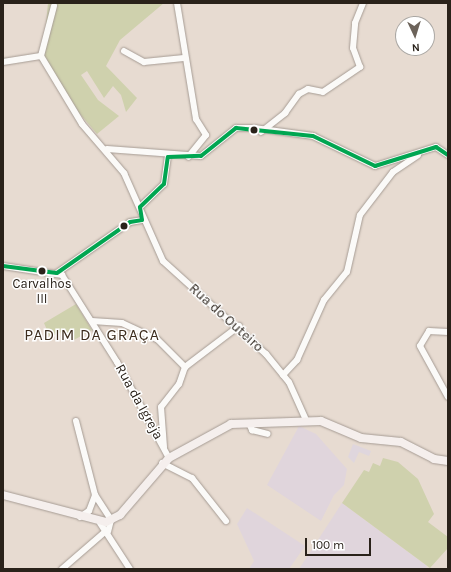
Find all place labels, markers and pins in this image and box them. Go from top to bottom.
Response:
unlabelled marker [249,125,259,135]
unlabelled marker [119,221,129,231]
marker: Carvalhos III [37,266,47,276]
place label: Carvalhos III [13,277,71,308]

